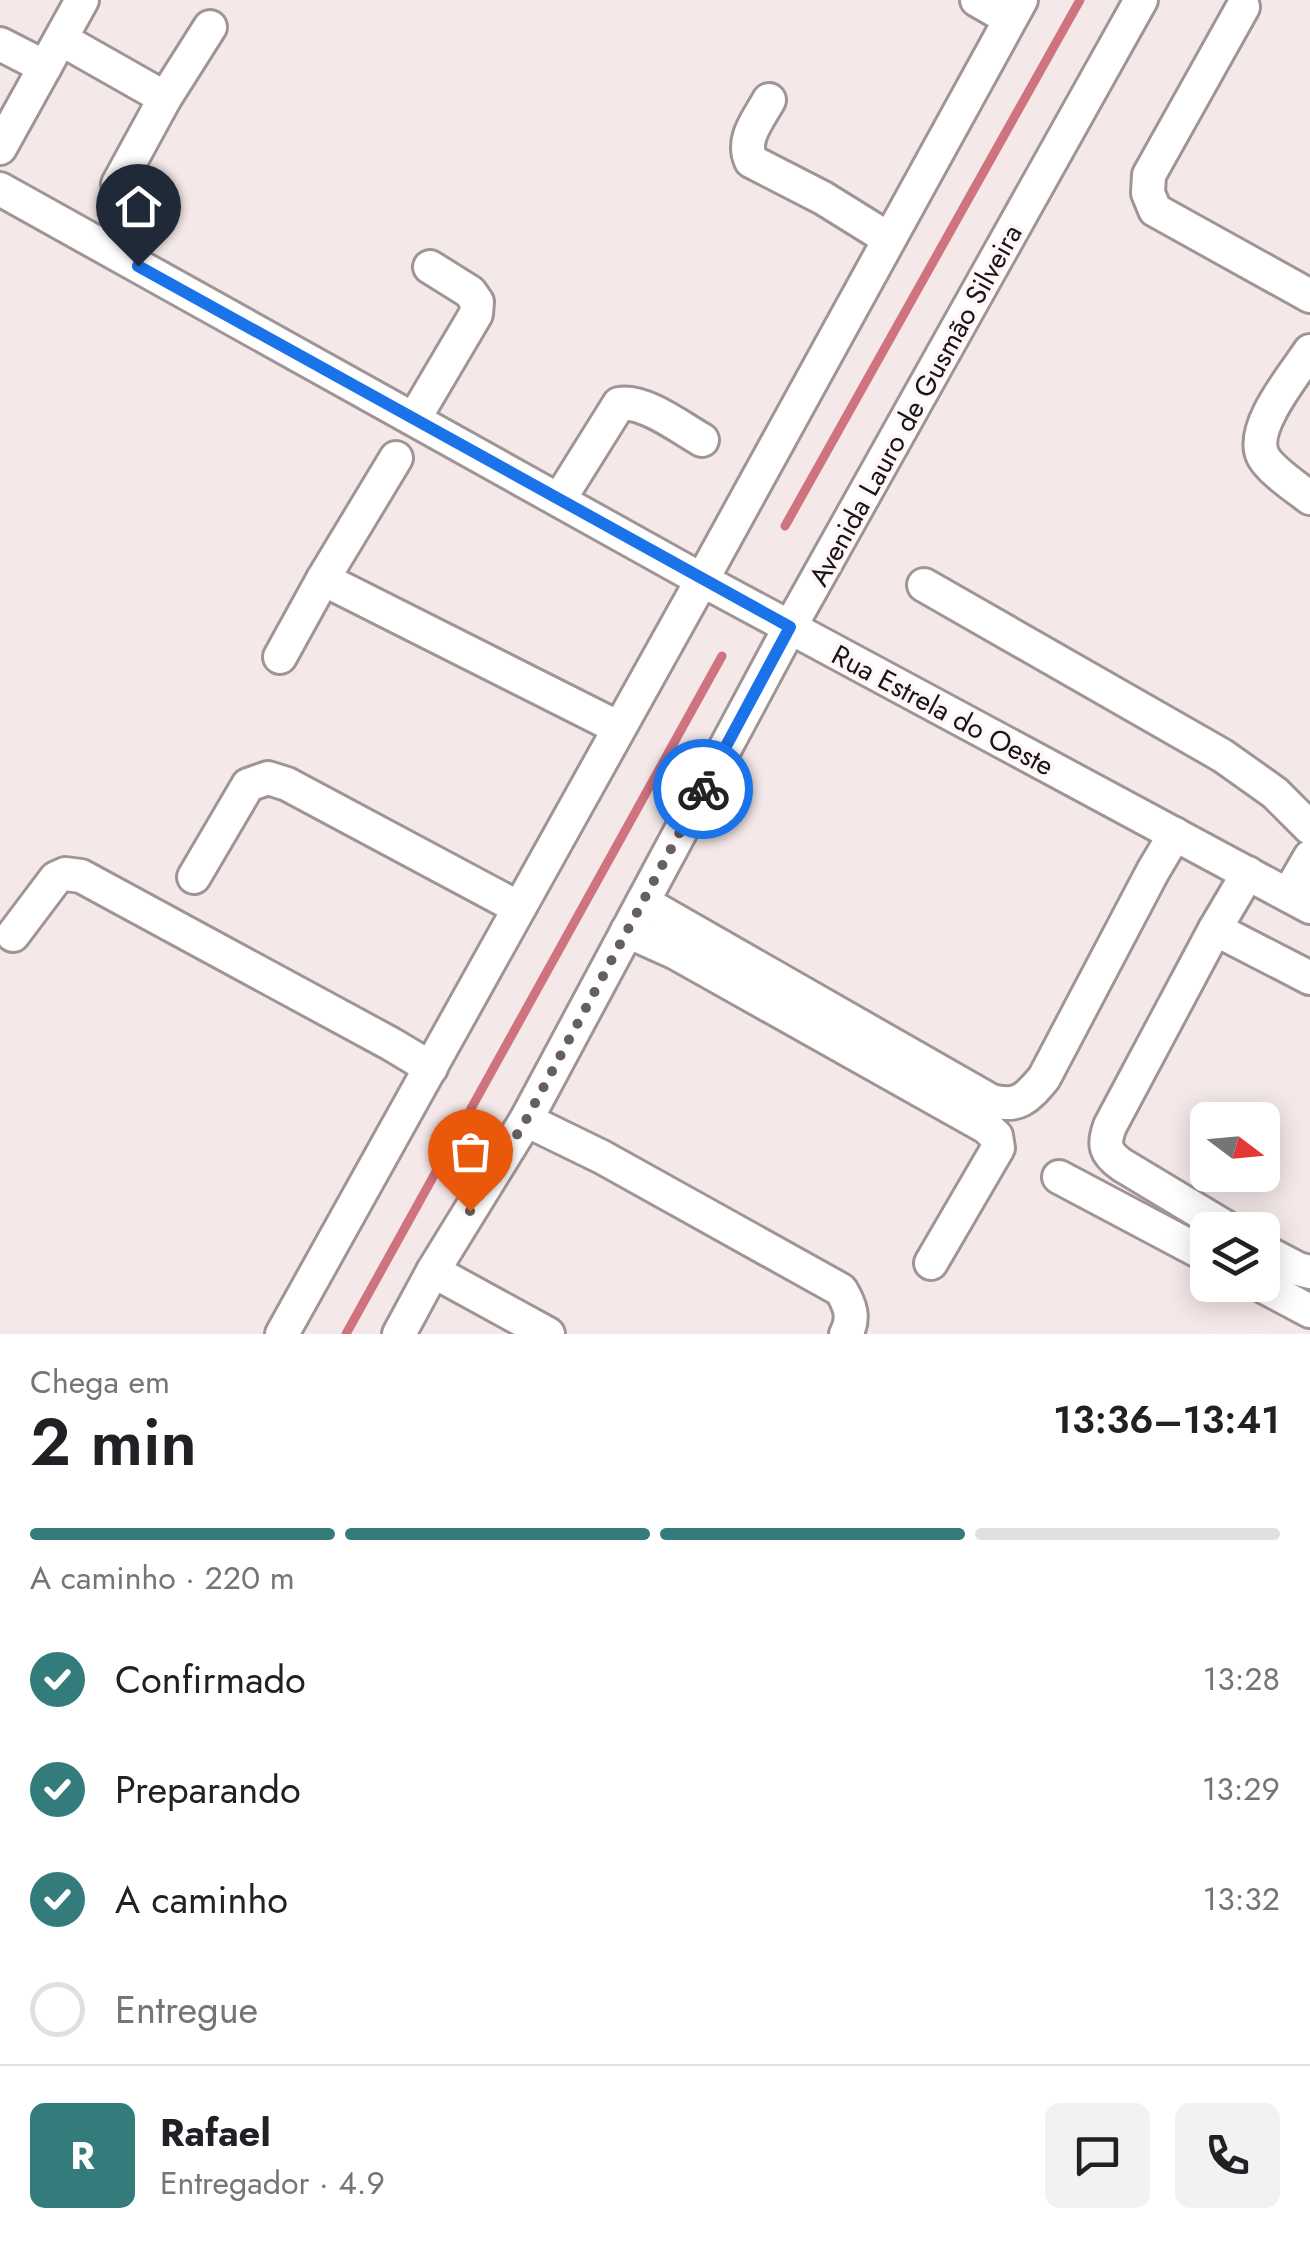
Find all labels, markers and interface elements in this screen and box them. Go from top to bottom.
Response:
pin [96,164,181,267]
icon: home [111,179,166,234]
street label: Avenida Lauro de Gusmão Silveira [799,217,1032,594]
street label: Rua Estrela do Oeste [824,635,1061,786]
courier [653,739,753,839]
icon: bike [676,762,731,817]
north arrow [1190,1102,1280,1192]
map controls [1190,1102,1280,1302]
pin [428,1109,513,1212]
icon: bag [443,1124,498,1179]
button: layers [1190,1212,1280,1302]
text: Chega em [30,1359,170,1405]
text: 13:36–13:41 [1053,1392,1280,1447]
text: 2 min [30,1395,197,1489]
text: A caminho · 220 m [30,1555,295,1601]
icon: check [30,1652,85,1707]
text: Confirmado [115,1652,306,1707]
text: 13:28 [1203,1656,1280,1702]
icon: check [30,1762,85,1817]
text: Preparando [115,1762,301,1817]
text: 13:29 [1202,1766,1280,1812]
icon: check [30,1872,85,1927]
text: A caminho [115,1872,288,1927]
text: 13:32 [1203,1876,1280,1922]
text: Entregue [115,1982,258,2037]
button: chat [1045,2103,1150,2208]
button: phone [1175,2103,1280,2208]
text: Rafael [160,2105,271,2160]
text: R [70,2128,95,2183]
text: Entregador · 4.9 [160,2160,385,2206]

